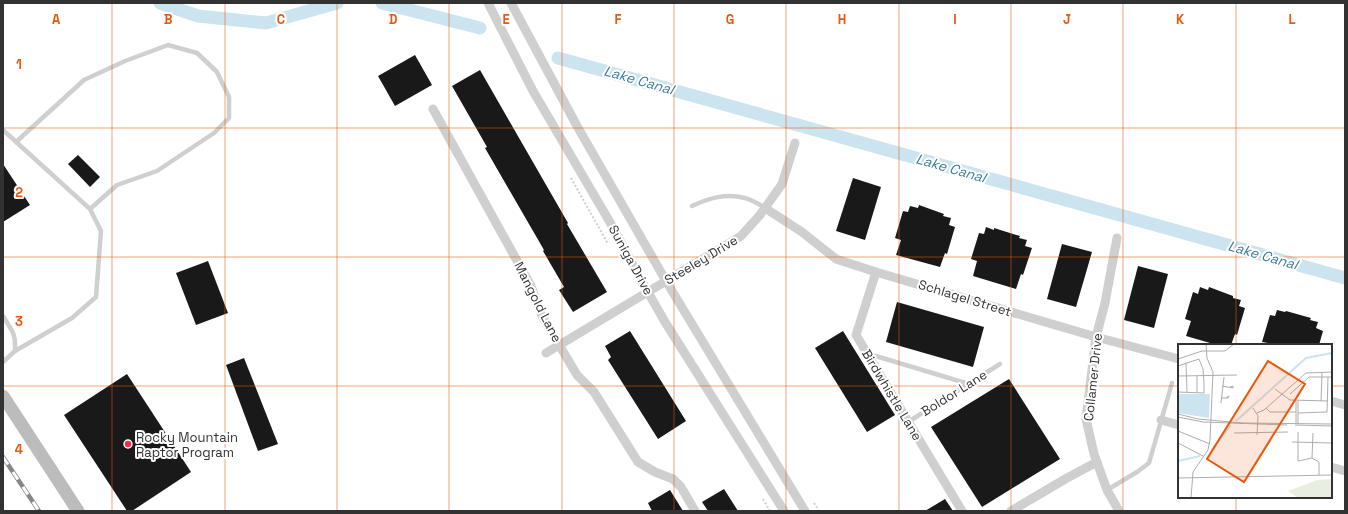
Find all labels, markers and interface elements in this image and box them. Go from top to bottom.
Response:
text: A [52,11,61,28]
text: B [164,11,173,28]
text: C [277,11,285,28]
text: D [389,11,398,28]
text: E [502,11,510,28]
text: F [615,11,622,28]
text: G [726,11,734,28]
text: H [838,11,846,28]
text: I [953,11,957,28]
text: J [1063,11,1071,28]
text: K [1176,11,1185,28]
text: L [1288,11,1296,28]
text: 1 [16,56,22,73]
water label: Lake Canal [602,61,678,99]
water label: Lake Canal [914,149,990,187]
text: 2 [15,184,23,201]
street label: Suniga Drive [605,222,657,298]
street label: Steeley Drive [661,231,741,289]
water label: Lake Canal [1226,236,1302,274]
street label: Mangold Lane [510,259,566,345]
street label: Schlagel Street [916,276,1014,320]
text: 3 [15,313,23,330]
street label: Collamer Drive [1080,332,1106,422]
inset map [1178,344,1332,498]
street label: Birdwhistle Lane [858,346,926,444]
street label: Boldor Lane [918,366,990,420]
place label: Rocky Mountain Raptor Program [136,429,238,461]
marker: Rocky Mountain Raptor Program [123,439,133,449]
text: 4 [15,441,23,458]

